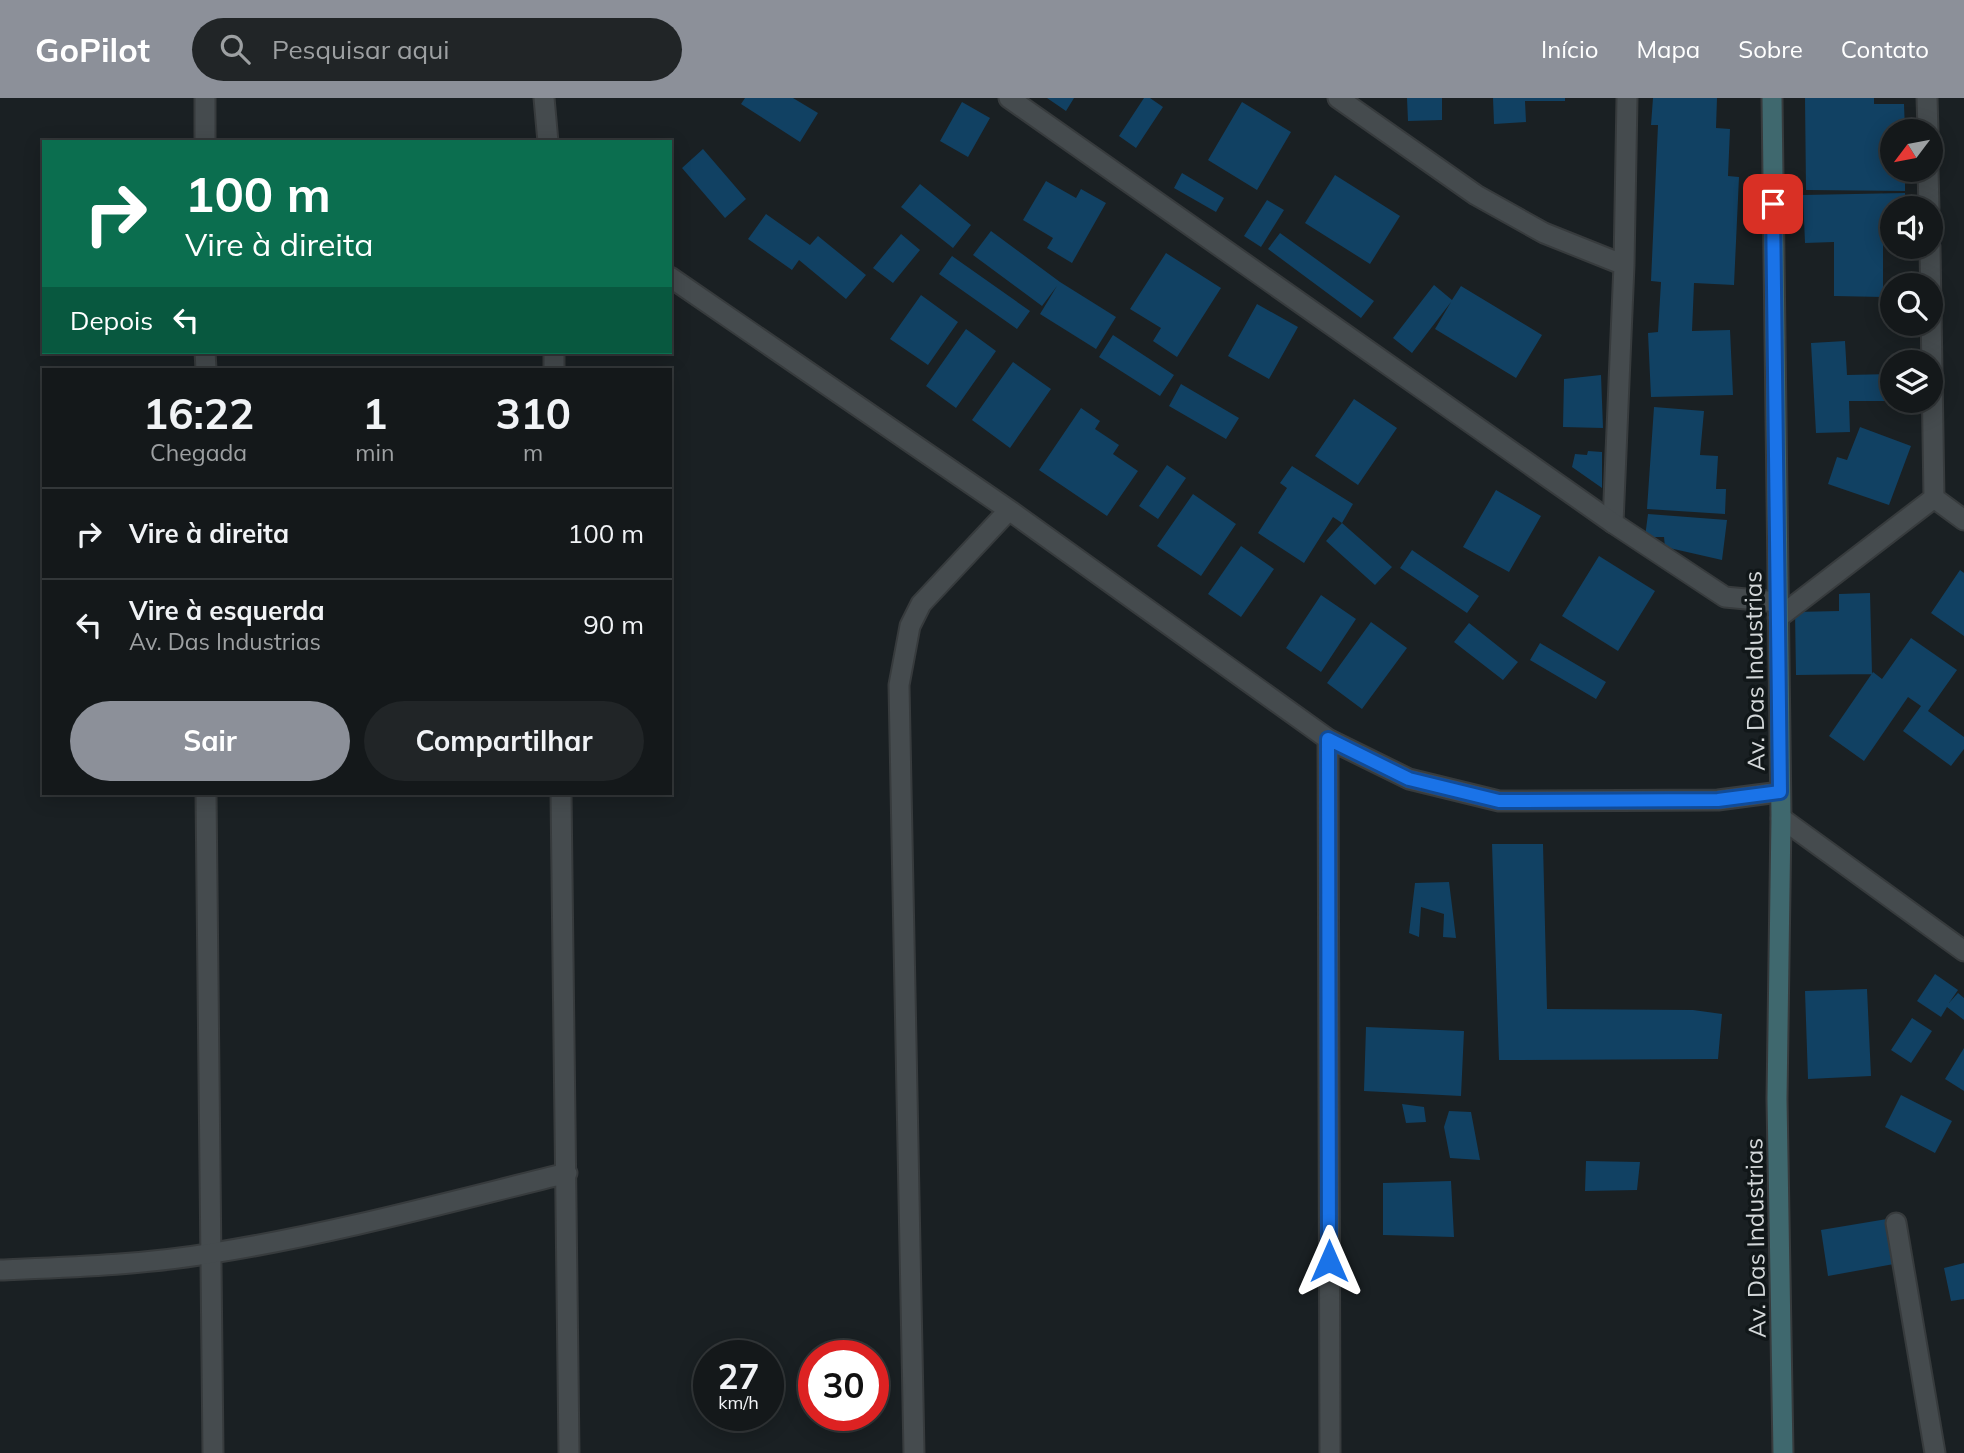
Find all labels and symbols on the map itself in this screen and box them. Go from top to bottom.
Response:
north arrow [1880,119,1942,182]
pin [1743,174,1803,234]
street label: Av. Das Industrias [1737,571,1771,771]
street label: Av. Das Industrias [1738,1138,1772,1338]
position arrow [1292,1224,1366,1298]
speed limit sign: 30 [798,1340,889,1431]

